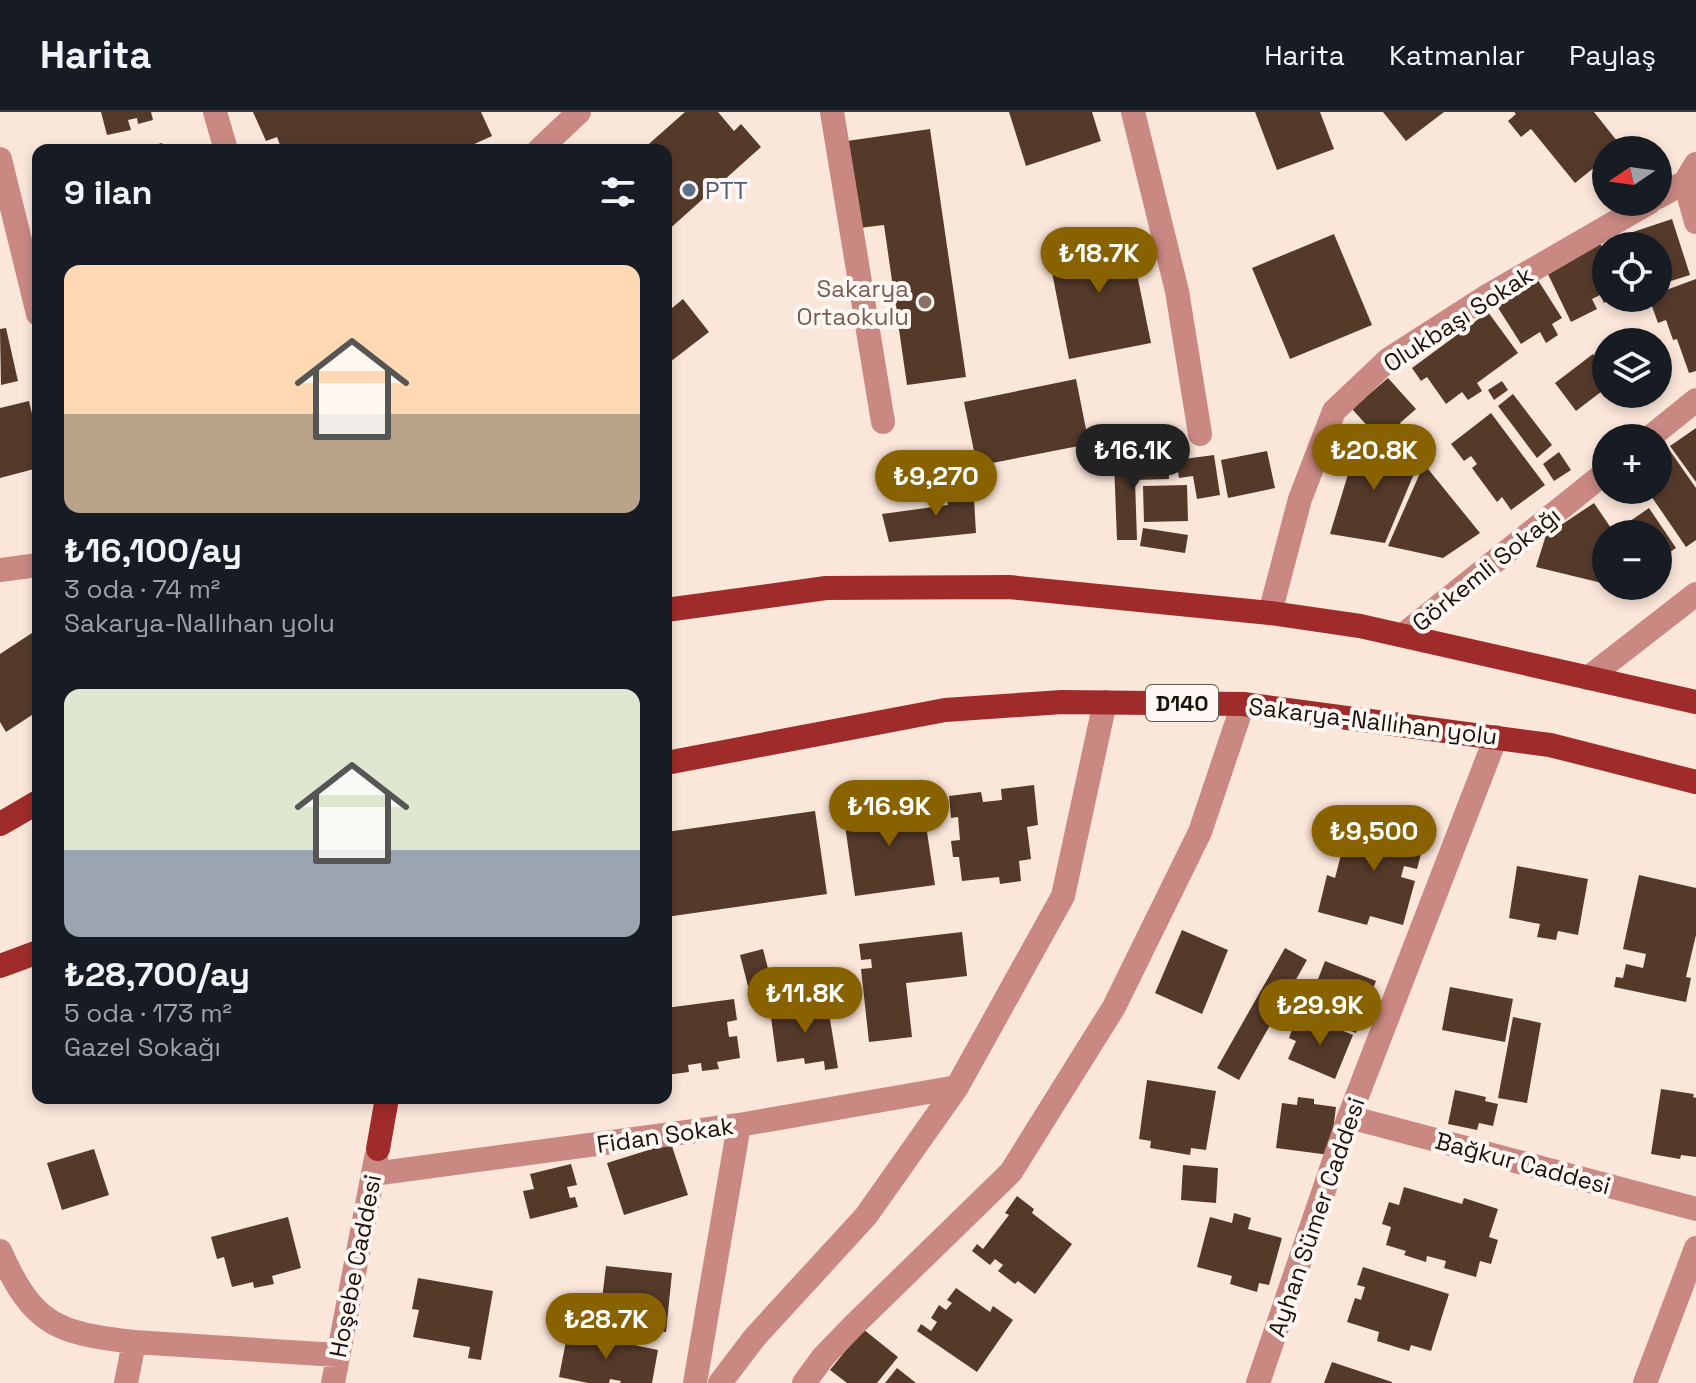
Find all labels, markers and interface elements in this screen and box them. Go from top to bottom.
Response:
text: Harita [40,31,151,79]
text: Harita [1264,37,1345,73]
text: Katmanlar [1389,37,1525,73]
text: Paylaş [1569,37,1656,73]
north arrow [1592,136,1672,216]
map controls [1592,136,1672,600]
icon: filters [596,170,640,214]
text: 9 ilan [64,171,152,214]
place label: PTT [705,175,748,206]
marker: PTT [680,181,698,199]
pin: ₺18.7K [1034,227,1164,295]
button: locate [1592,232,1672,312]
text: ₺18.7K [1059,236,1139,270]
street label: Olukbaşı Sokak [1377,259,1539,379]
place label: Sakarya Ortaokulu [796,273,909,332]
marker: Sakarya Ortaokulu [916,293,934,311]
icon: home [280,317,424,461]
button: layers [1592,328,1672,408]
pin: ₺16.1K [1068,424,1198,492]
pin: ₺20.8K [1309,424,1439,492]
button: + [1592,424,1672,504]
text: ₺16.1K [1094,433,1172,467]
text: ₺20.8K [1330,433,1418,467]
pin: ₺9,270 [871,450,1001,518]
text: ₺9,270 [893,459,979,493]
street label: Görkemli Sokağı [1406,500,1566,638]
button: − [1592,520,1672,600]
text: ₺16,100/ay [64,529,242,572]
text: 3 oda · 74 m² [64,572,220,606]
text: Sakarya-Nallıhan yolu [64,606,335,640]
road number: D140 [1146,685,1218,721]
street label: Sakarya-Nallıhan yolu [1247,690,1499,752]
icon: home [280,741,424,885]
pin: ₺16.9K [824,780,954,848]
text: ₺16.9K [847,789,931,823]
pin: ₺9,500 [1309,805,1439,873]
text: ₺9,500 [1330,814,1418,848]
text: ₺28,700/ay [64,953,250,996]
pin: ₺11.8K [740,967,870,1035]
text: ₺11.8K [765,976,845,1010]
pin: ₺29.9K [1255,979,1385,1047]
text: ₺29.9K [1276,988,1364,1022]
text: 5 oda · 173 m² [64,996,232,1030]
text: Gazel Sokağı [64,1030,221,1064]
street label: Ayhan Sümer Caddesi [1260,1093,1372,1341]
street label: Fidan Sokak [595,1110,735,1160]
street label: Bağkur Caddesi [1432,1125,1614,1201]
street label: Hoşebe Caddesi [322,1172,388,1360]
pin: ₺28.7K [541,1293,671,1361]
text: ₺28.7K [564,1302,648,1336]

